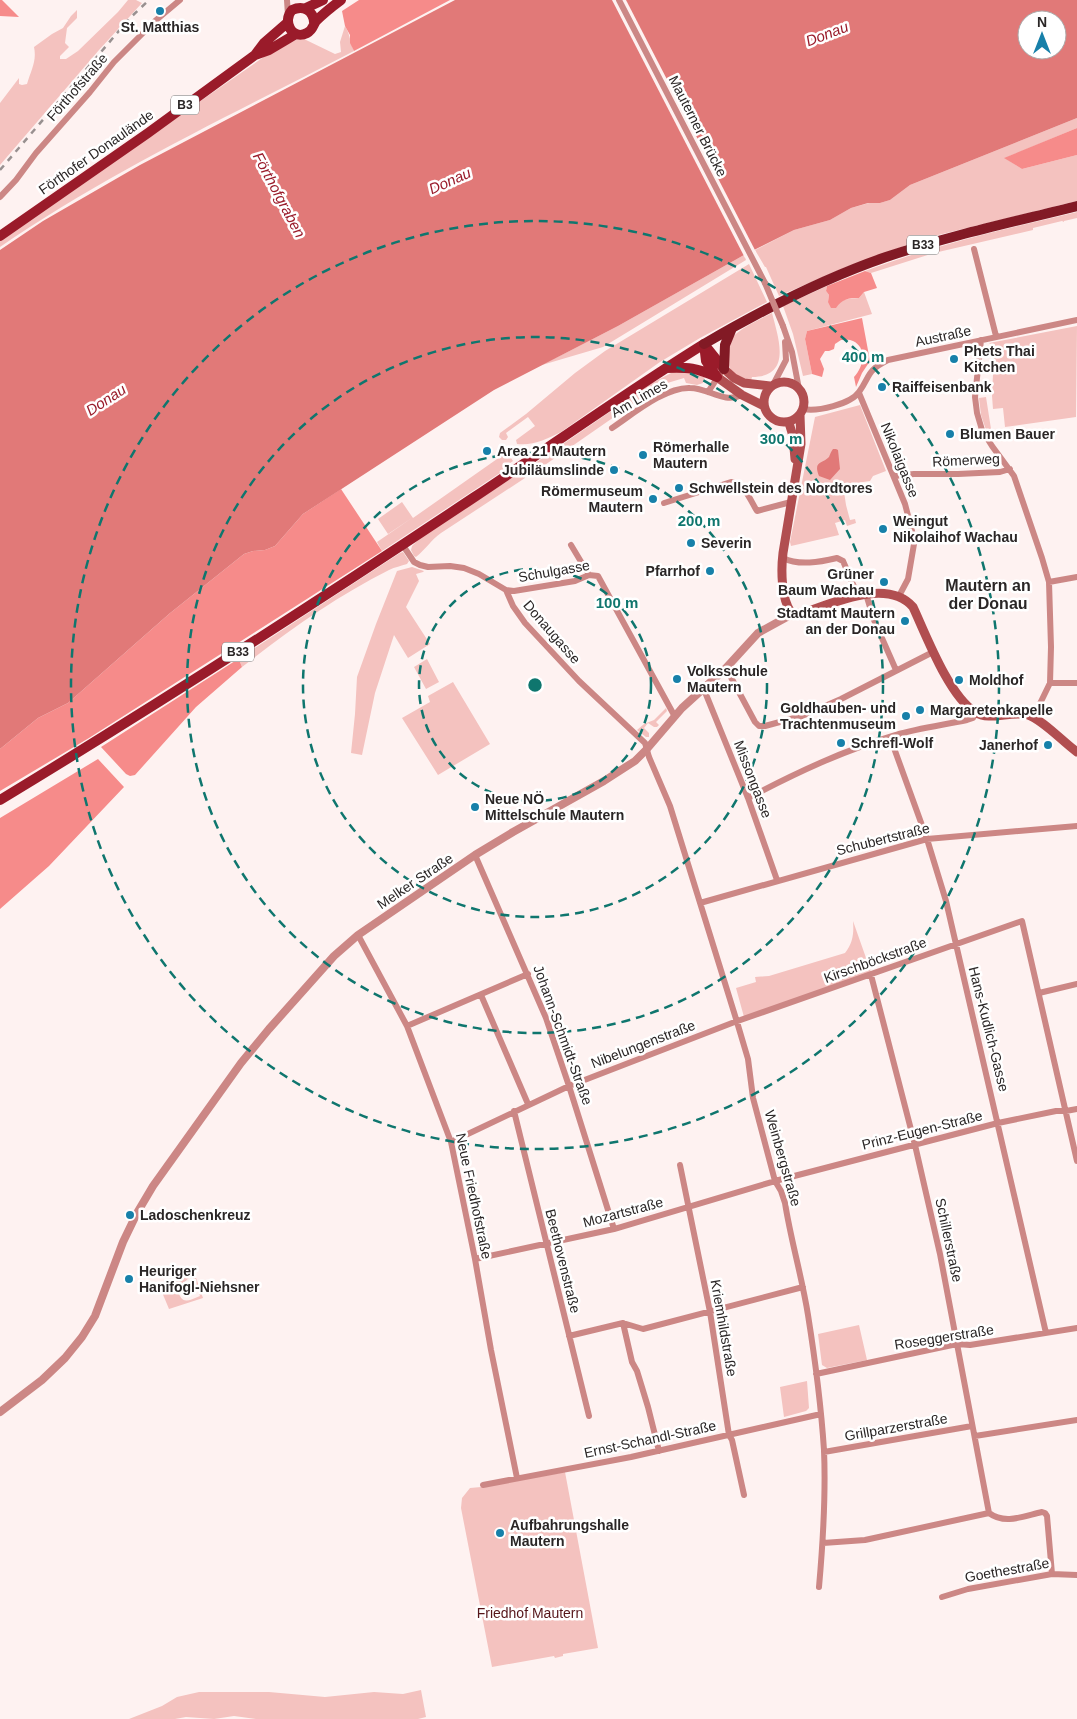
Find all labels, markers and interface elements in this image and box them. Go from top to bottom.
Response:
marker: St. Matthias [154,5,166,17]
north arrow [1017,10,1067,60]
text: N [1037,14,1047,30]
water label: Donau [803,17,851,49]
place label: St. Matthias [121,19,199,35]
street label: Förthofstraße [43,50,111,124]
street label: Mauterner Brücke [666,73,730,179]
road number: B3 [171,96,199,114]
street label: Förthofer Donaulände [36,106,157,198]
water label: Förthofgraben [250,149,309,240]
water label: Donau [426,164,474,197]
road number: B33 [907,236,939,254]
street label: Austraße [914,322,973,350]
place label: Phets Thai Kitchen [964,343,1035,375]
text: 400 m [842,348,884,365]
marker: Phets Thai Kitchen [948,353,960,365]
street label: Am Limes [608,376,670,420]
place label: Raiffeisenbank [892,379,992,395]
water label: Donau [83,380,129,419]
marker: Raiffeisenbank [876,381,888,393]
street label: Nikolaigasse [878,420,922,500]
place label: Blumen Bauer [960,426,1055,442]
marker: Blumen Bauer [944,428,956,440]
text: 300 m [760,430,802,447]
place label: Römerhalle Mautern [653,439,729,471]
place label: Area 21 Mautern [497,443,606,459]
marker: Area 21 Mautern [481,445,493,457]
marker: Römerhalle Mautern [637,449,649,461]
street label: Römerweg [932,450,1000,470]
place label: Jubiläumslinde [502,462,604,478]
marker: Jubiläumslinde [608,464,620,476]
place label: Schwellstein des Nordtores [689,480,873,496]
marker: Schwellstein des Nordtores [673,482,685,494]
place label: Römermuseum Mautern [541,483,643,515]
marker: Römermuseum Mautern [647,493,659,505]
text: 200 m [678,512,720,529]
place label: Weingut Nikolaihof Wachau [893,513,1018,545]
marker: Weingut Nikolaihof Wachau [877,523,889,535]
place label: Severin [701,535,752,551]
marker: Severin [685,537,697,549]
street label: Schulgasse [517,557,591,585]
place label: Pfarrhof [646,563,700,579]
marker: Pfarrhof [704,565,716,577]
place label: Grüner Baum Wachau [778,566,875,598]
marker: Grüner Baum Wachau [878,576,890,588]
district label: Mautern an der Donau [945,577,1031,612]
text: 100 m [596,594,638,611]
street label: Donaugasse [520,597,584,667]
place label: Stadtamt Mautern an der Donau [777,605,895,637]
marker: Stadtamt Mautern an der Donau [899,615,911,627]
road number: B33 [222,642,254,662]
place label: Volksschule Mautern [687,663,768,695]
place label: Moldhof [969,672,1024,688]
marker: Volksschule Mautern [671,673,683,685]
marker: Moldhof [953,674,965,686]
centre of rings [526,676,544,694]
place label: Goldhauben- und Trachtenmuseum [780,700,896,732]
place label: Margaretenkapelle [930,702,1053,718]
marker: Margaretenkapelle [914,704,926,716]
marker: Goldhauben- und Trachtenmuseum [900,710,912,722]
place label: Schrefl-Wolf [851,735,934,751]
marker: Schrefl-Wolf [835,737,847,749]
place label: Janerhof [979,737,1038,753]
street label: Missongasse [731,738,775,820]
marker: Janerhof [1042,739,1054,751]
place label: Neue NÖ Mittelschule Mautern [485,791,624,823]
marker: Neue NÖ Mittelschule Mautern [469,801,481,813]
street label: Schubertstraße [835,820,932,858]
street label: Melker Straße [374,850,456,912]
street label: Kirschböckstraße [821,934,929,986]
street label: Johann-Schmidt-Straße [530,963,596,1107]
street label: Hans-Kudlich-Gasse [966,965,1012,1093]
street label: Nibelungenstraße [589,1017,698,1071]
street label: Prinz-Eugen-Straße [860,1107,984,1153]
street label: Weinbergstraße [762,1108,804,1208]
street label: Neue Friedhofstraße [453,1132,495,1261]
street label: Mozartstraße [581,1194,665,1230]
street label: Schillerstraße [932,1196,966,1284]
place label: Ladoschenkreuz [140,1207,250,1223]
street label: Beethovenstraße [542,1207,584,1315]
marker: Ladoschenkreuz [124,1209,136,1221]
place label: Heuriger Hanifogl-Niehsner [139,1263,260,1295]
marker: Heuriger Hanifogl-Niehsner [123,1273,135,1285]
street label: Kriemhildstraße [708,1278,740,1378]
street label: Roseggerstraße [893,1321,995,1353]
street label: Grillparzerstraße [843,1410,949,1444]
street label: Ernst-Schandl-Straße [583,1417,718,1461]
place label: Aufbahrungshalle Mautern [510,1517,629,1549]
marker: Aufbahrungshalle Mautern [494,1527,506,1539]
street label: Goethestraße [963,1555,1051,1585]
park label: Friedhof Mautern [477,1605,583,1621]

